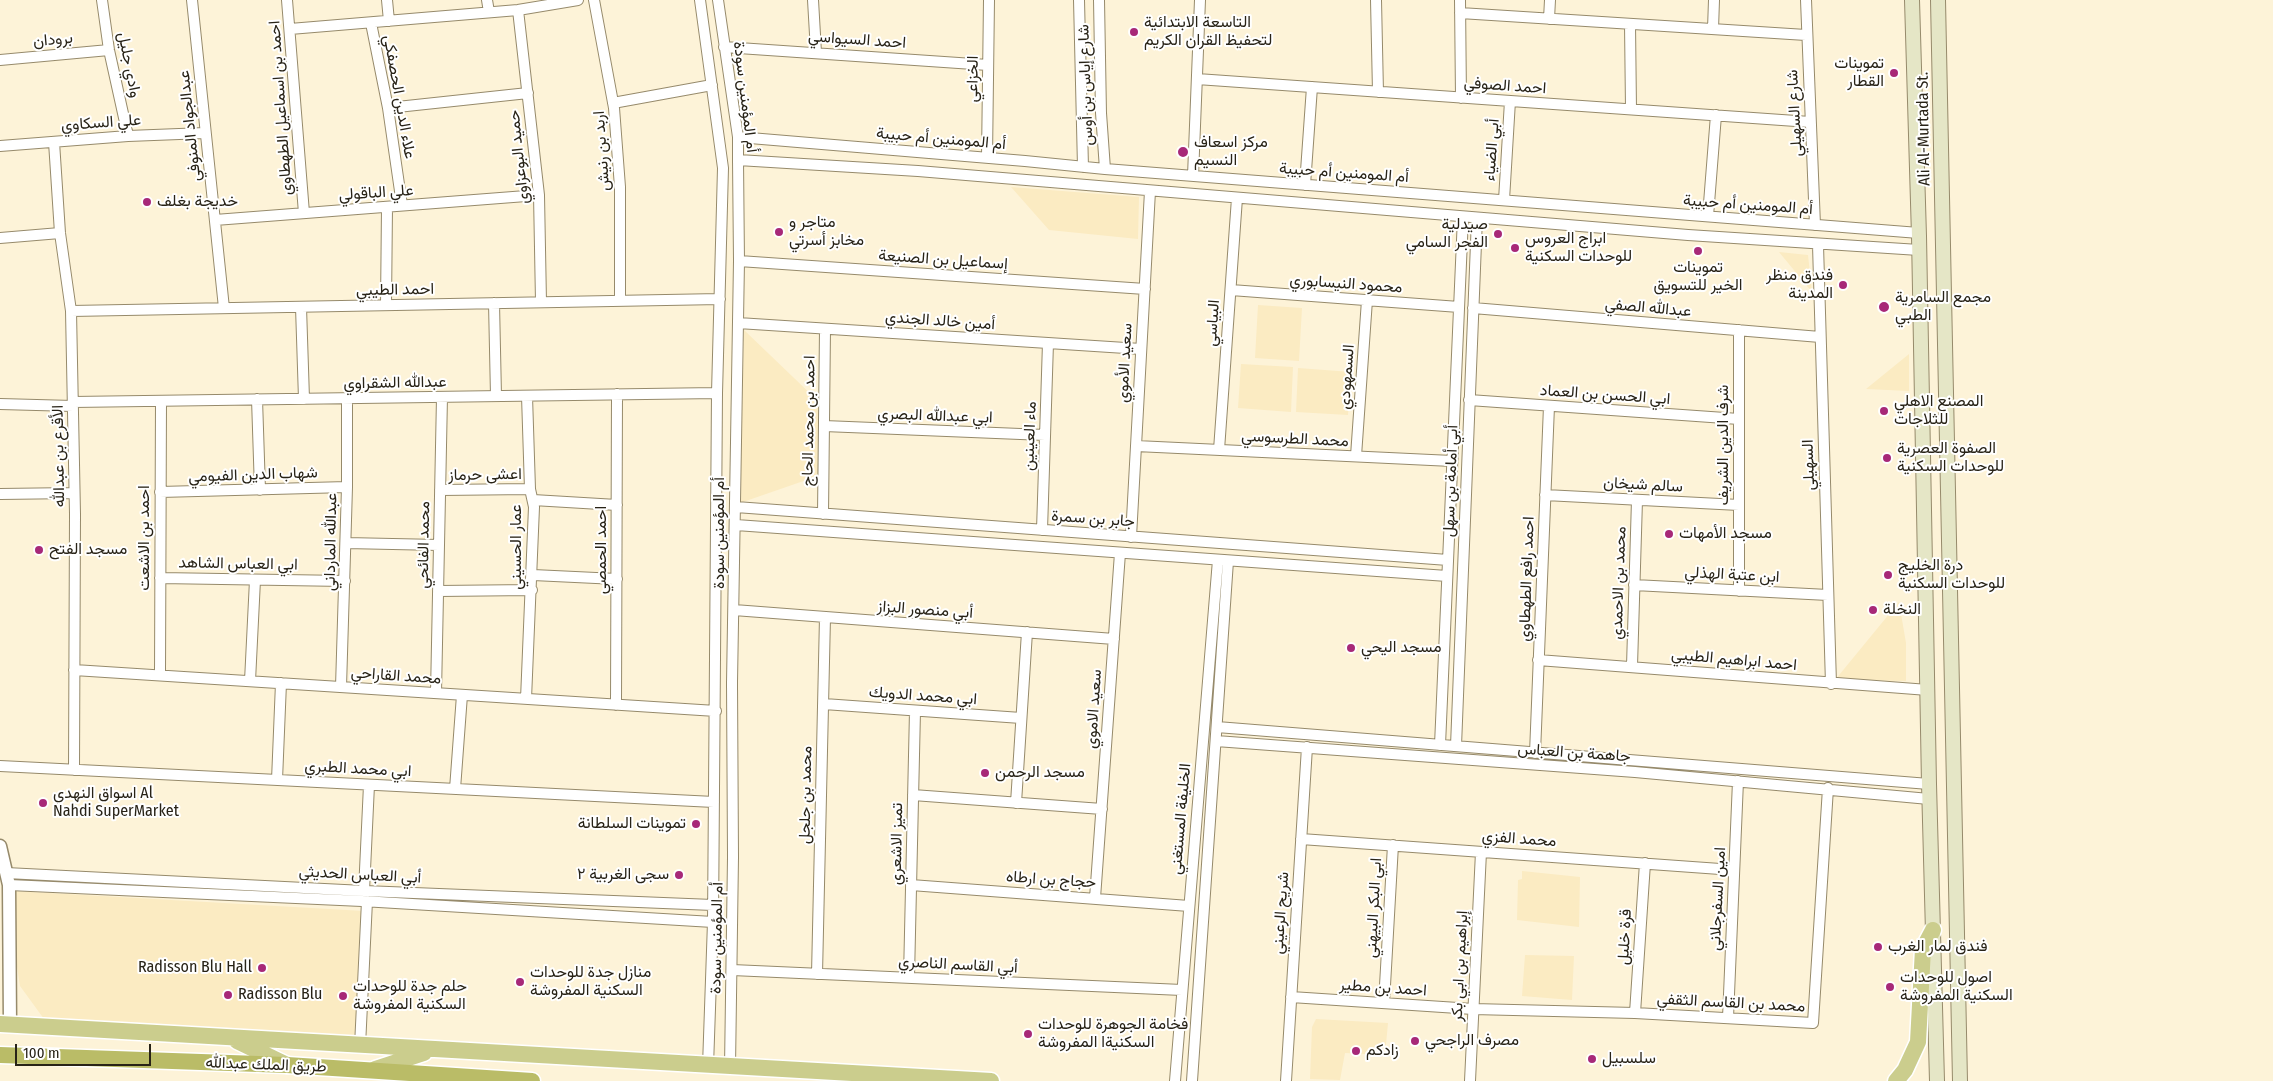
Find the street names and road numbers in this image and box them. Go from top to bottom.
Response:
street label: احمد بن اسماعيل الطهطاوي [265,20,297,196]
street label: شارع إياس بن أوس [1074,24,1098,146]
street label: احمد السيواسي [807,27,907,53]
street label: برودان [32,29,74,51]
street label: وادي جليل [113,31,145,99]
street label: علاء الدين الحصفكي [379,34,419,160]
street label: أم المؤمنين سودة [729,40,761,154]
street label: الخزاعي [963,55,983,103]
street label: شارع السهيلي [1783,69,1807,157]
street label: عبدالجواد المنوفي [175,70,205,182]
street label: Ali Al-Murtada St. [1913,72,1935,186]
street label: احمد الصوفي [1463,74,1547,98]
street label: حميد البوعزاوي [505,109,533,205]
street label: اربد بن رنيش [590,110,614,192]
street label: علي السكاوي [60,111,142,135]
street label: أبي الضياء [1480,118,1504,182]
street label: أم المومنين أم حبيبة [875,124,1007,154]
street label: أم المومنين أم حبيبة [1278,159,1410,187]
street label: علي الباقولي [338,181,414,205]
street label: أم المومنين أم حبيبة [1682,191,1814,219]
street label: إسماعيل بن الصنيعة [878,246,1008,274]
street label: محمود النيسابوري [1289,270,1403,298]
street label: احمد الطيبي [356,280,434,300]
street label: عبدالله الصفي [1604,295,1692,321]
street label: البياسي [1202,299,1224,347]
street label: أمين خالد الجندي [884,308,996,334]
street label: سعيد الأموي [1113,323,1137,403]
street label: السمهودي [1335,344,1359,410]
street label: احمد بن محمد الحاج [798,355,820,487]
street label: عبدالله الشقراوي [343,373,447,393]
street label: ابي الحسن بن العماد [1539,381,1671,409]
street label: شرف الدين الشريف [1714,385,1734,505]
street label: ماء العينين [1019,401,1041,471]
street label: ابي عبدالله البصري [877,404,993,428]
street label: الأقرع بن عبدالله [49,405,69,507]
street label: أبي أمامة بن سهل [1439,425,1463,537]
street label: محمد الطرسوسي [1241,427,1349,451]
street label: السهيلي [1799,439,1819,491]
street label: شهاب الدين الفيومي [188,463,318,487]
street label: اعشى حرماز [448,465,522,485]
street label: سالم شيخان [1603,473,1683,497]
street label: أم المؤمنين سودة [710,477,730,589]
street label: احمد بن الاشعت [135,485,155,591]
street label: عبدالله المارداني [321,493,341,591]
street label: محمد الفائحي [414,501,434,589]
street label: عمار الحسيني [507,504,527,590]
street label: احمد الحمصي [592,506,612,594]
street label: جابر بن سمرة [1051,507,1135,531]
street label: احمد رافع الطهطاوي [1515,516,1539,642]
street label: محمد بن الاحمدي [1607,526,1631,640]
street label: ابي العباس الشاهد [178,553,298,575]
street label: ابن عتبة الهذلي [1684,563,1780,587]
street label: أبي منصور البزاز [876,597,974,623]
street label: احمد ابراهيم الطيبي [1670,645,1798,675]
street label: محمد القاراحي [350,663,442,689]
street label: سعيد الاموي [1082,669,1106,749]
street label: ابي محمد الدويك [868,683,978,709]
street label: جاهمة بن العباس [1517,739,1631,767]
street label: محمد بن جلجل [796,746,816,844]
street label: ابي محمد الطبري [304,757,412,781]
street label: الخليفة المستغني [1167,762,1195,876]
street label: تميز الاشعري [887,803,907,885]
street label: محمد الفزي [1481,827,1557,851]
street label: امين السفرجلاني [1706,847,1730,951]
street label: ابي البكر البيهني [1362,857,1386,959]
street label: أبي العباس الحديثي [298,862,422,888]
street label: حجاج بن ارطاه [1005,867,1097,893]
street label: شريح الرعيني [1269,871,1293,955]
street label: أم المؤمنين سودة [706,882,728,994]
street label: قرة خليل [1614,908,1636,966]
street label: إبراهيم بن ابي بكر [1448,910,1472,1022]
street label: أبي القاسم الناصري [898,952,1018,978]
street label: احمد بن مطير [1339,975,1427,1001]
street label: محمد بن القاسم الثقفي [1656,990,1806,1016]
street label: طريق الملك عبدالله [205,1053,327,1077]

